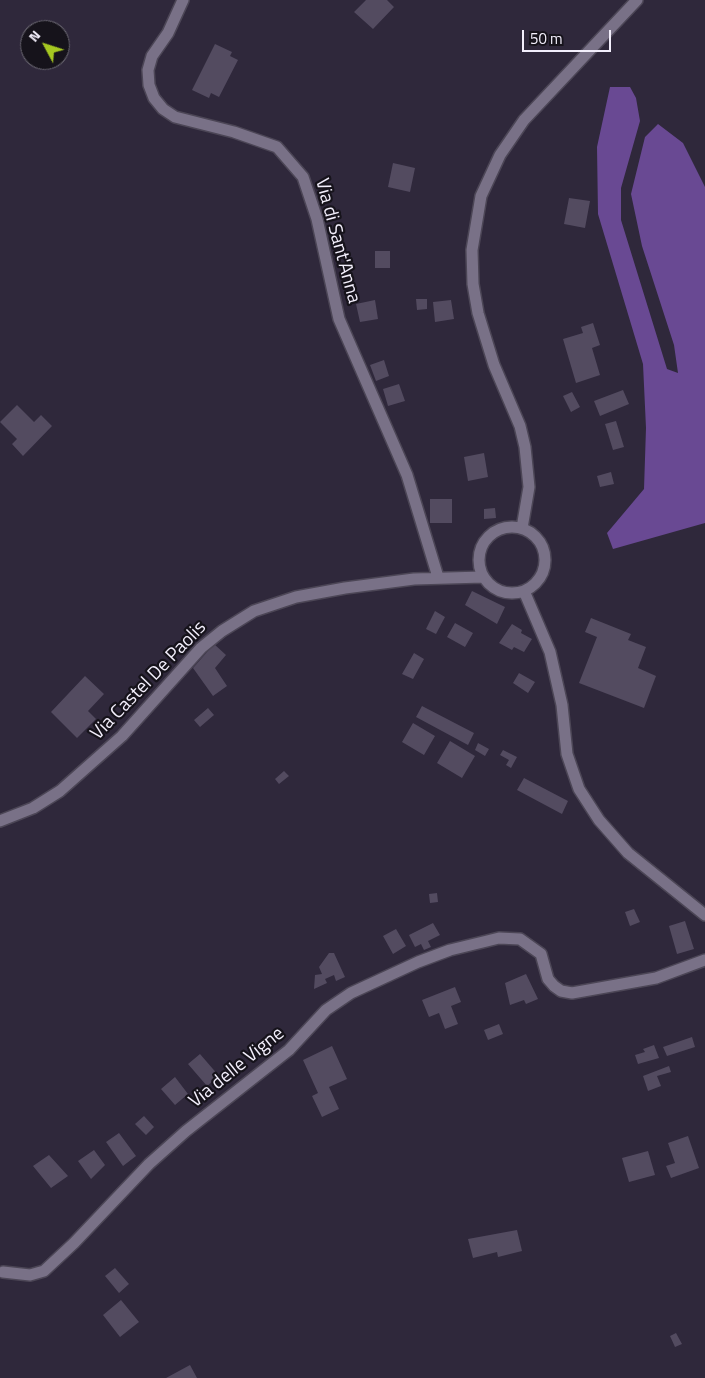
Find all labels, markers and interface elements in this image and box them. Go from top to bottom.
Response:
north arrow [20,20,70,70]
scale bar [525,20,614,52]
text: N [23,25,45,46]
text: 50 m [530,27,563,50]
street label: Via di Sant'Anna [309,176,365,306]
street label: Via Castel De Paolis [86,617,212,745]
street label: Via delle Vigne [185,1023,289,1113]

